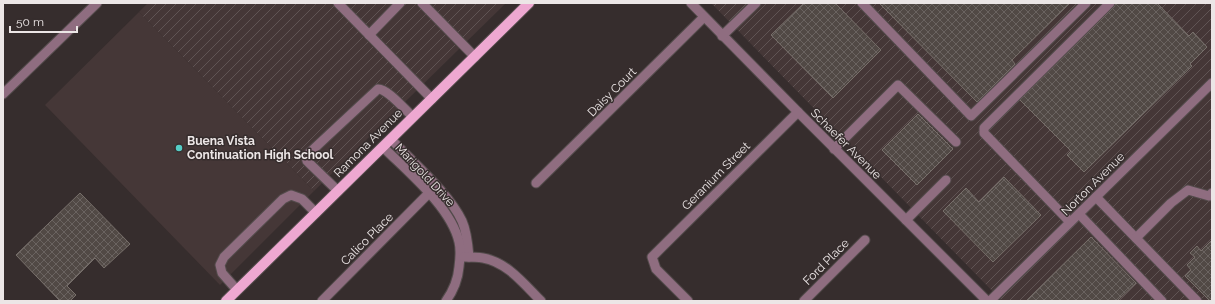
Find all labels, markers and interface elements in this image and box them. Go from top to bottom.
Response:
scale bar [10,8,77,34]
text: 50 m [16,15,44,29]
street label: Daisy Court [585,65,639,119]
street label: Ramona Avenue [331,106,405,180]
street label: Schaefer Avenue [808,106,884,182]
place label: Buena Vista Continuation High School [187,134,334,162]
street label: Geranium Street [679,139,753,213]
street label: Marigold Drive [392,141,458,209]
marker: Buena Vista Continuation High School [174,143,184,153]
street label: Norton Avenue [1059,150,1127,218]
street label: Calico Place [338,210,396,268]
street label: Ford Place [800,236,852,288]

